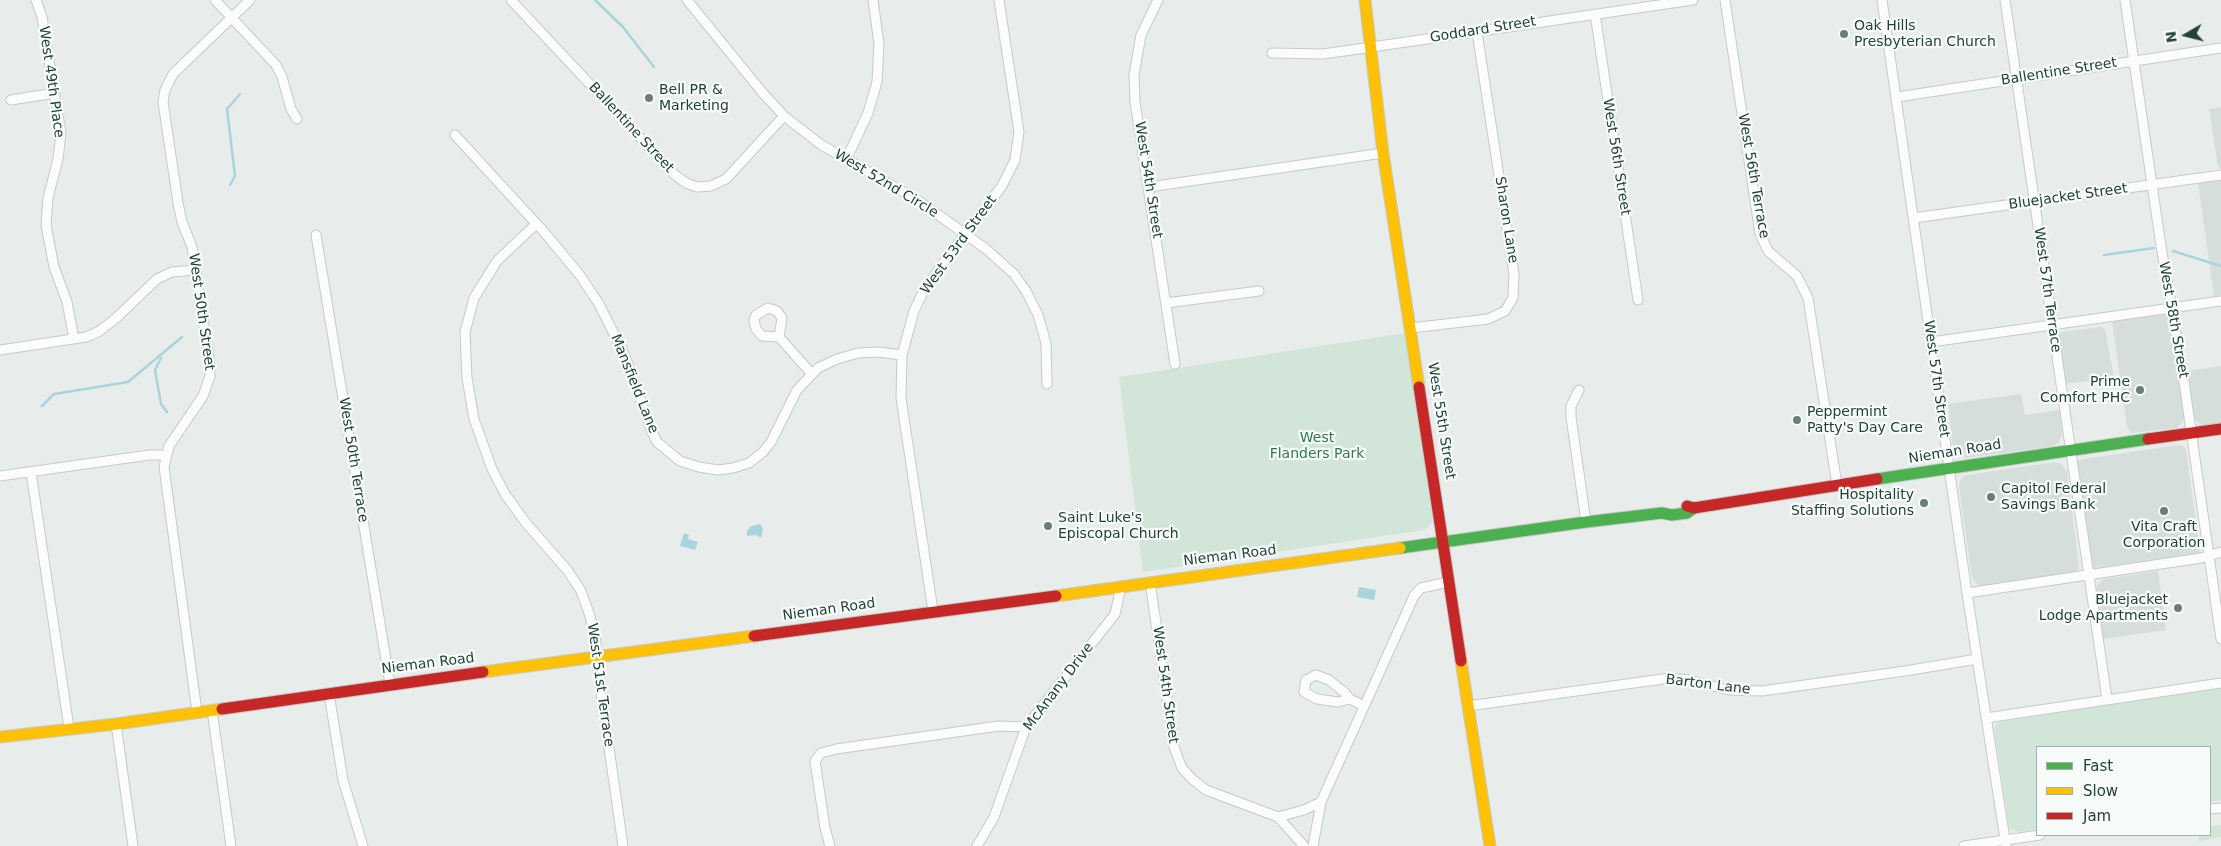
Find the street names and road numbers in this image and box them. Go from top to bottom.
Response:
street label: Goddard Street [1429,13,1537,47]
street label: West 49th Place [35,25,67,139]
street label: Ballentine Street [2000,55,2118,89]
street label: Ballentine Street [585,79,677,177]
street label: West 56th Street [1598,97,1634,217]
street label: West 56th Terrace [1734,112,1772,240]
street label: West 54th Street [1130,120,1166,240]
street label: West 52nd Circle [831,146,941,222]
street label: Sharon Lane [1491,175,1521,265]
street label: Bluejacket Street [2007,180,2129,214]
street label: West 53rd Street [918,192,1000,298]
street label: West 57th Terrace [2030,226,2064,354]
street label: West 50th Street [184,252,218,372]
street label: West 58th Street [2154,260,2192,380]
street label: West 57th Street [1919,319,1953,439]
street label: Mansfield Lane [606,332,662,436]
street label: West 55th Street [1423,361,1459,481]
street label: West 50th Terrace [335,396,371,524]
street label: Nieman Road [1907,436,2003,468]
street label: Nieman Road [1183,542,1277,570]
street label: Nieman Road [781,595,877,625]
street label: West 51st Terrace [583,622,617,748]
street label: West 54th Street [1148,625,1182,745]
street label: McAnany Drive [1020,640,1098,734]
street label: Nieman Road [381,650,475,678]
street label: Barton Lane [1665,671,1751,699]

